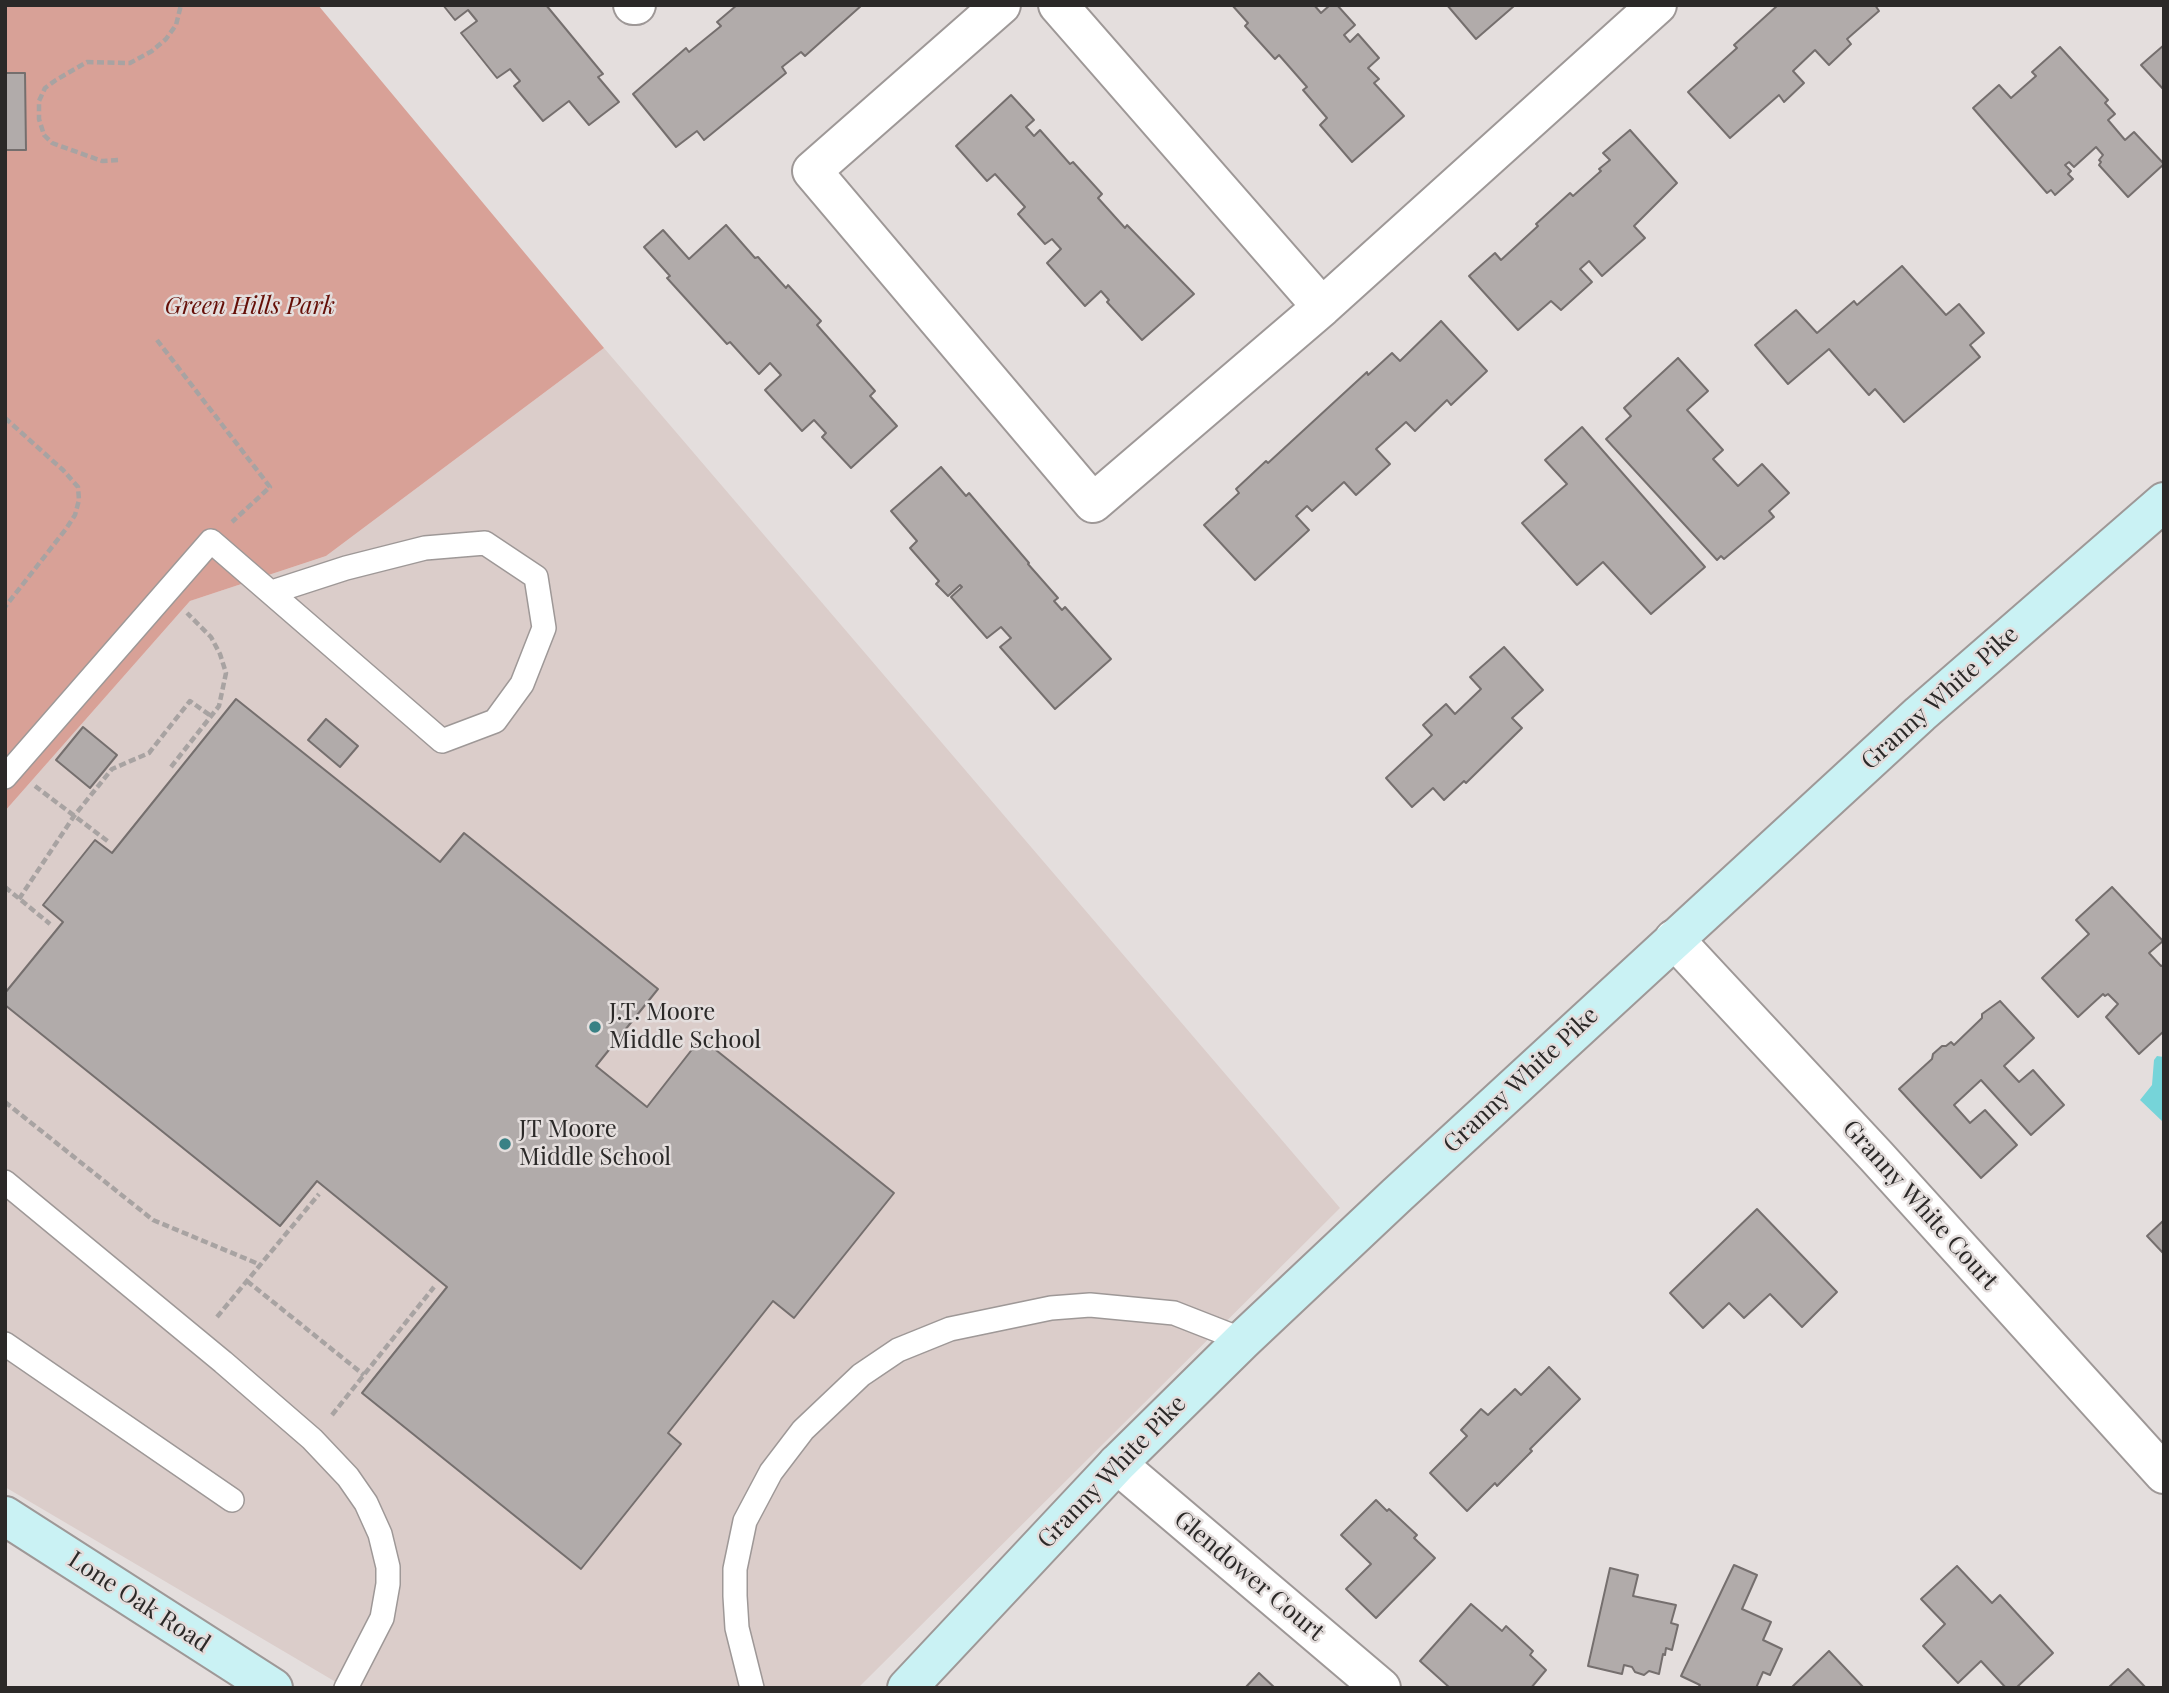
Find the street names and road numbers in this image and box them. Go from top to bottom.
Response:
street label: Granny White Pike [1856,620,2024,776]
street label: Granny White Pike [1438,1001,1604,1159]
street label: Granny White Court [1836,1114,2004,1296]
street label: Granny White Pike [1032,1390,1192,1554]
street label: Glendower Court [1168,1505,1330,1647]
street label: Lone Oak Road [63,1545,215,1659]

